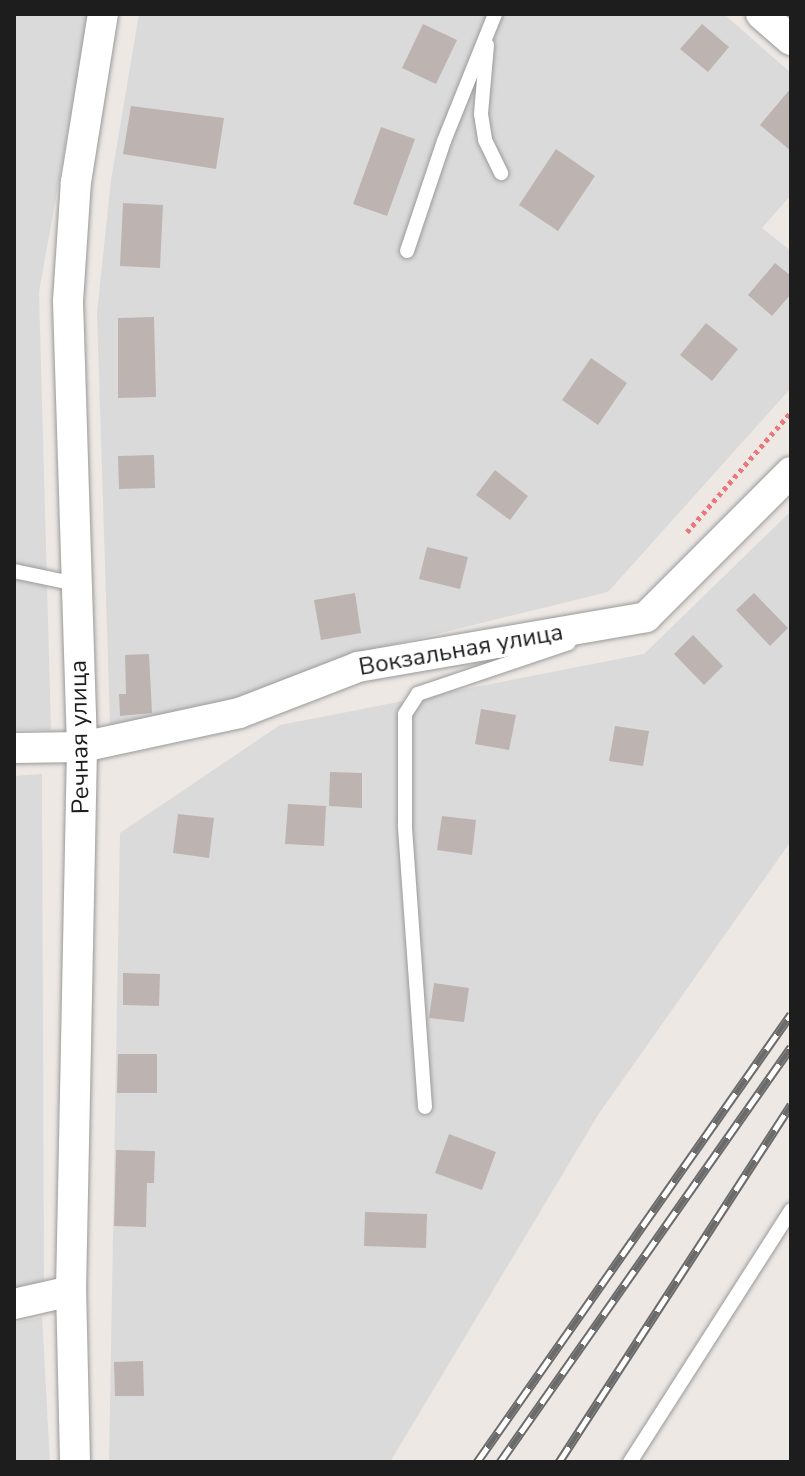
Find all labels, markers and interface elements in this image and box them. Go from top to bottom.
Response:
street label: Вокзальная улица [357,618,565,682]
street label: Речная улица [64,660,96,814]

